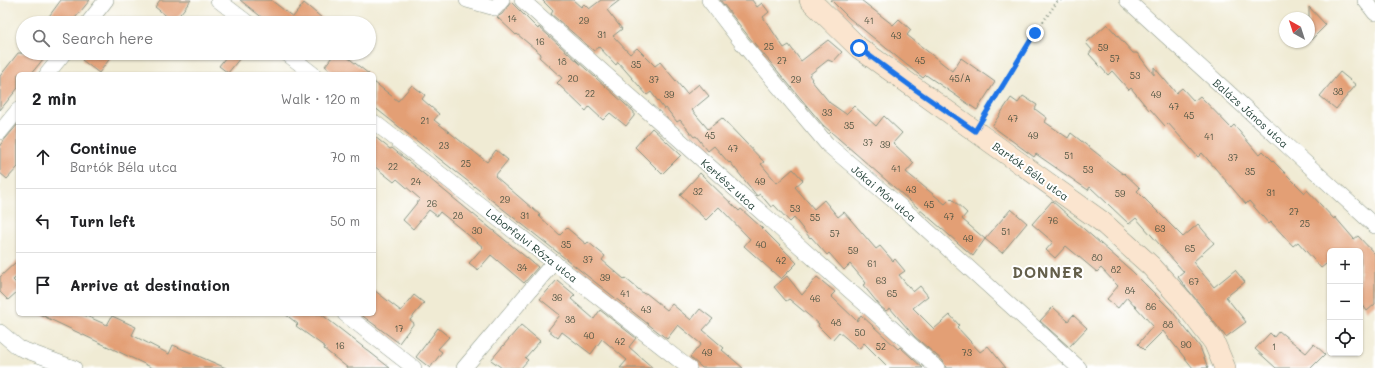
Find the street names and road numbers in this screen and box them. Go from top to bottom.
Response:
street label: Balázs János utca [1210,75,1292,151]
street label: Bartók Béla utca [990,138,1072,204]
street label: Kertész utca [698,155,760,213]
street label: Jókai Mór utca [848,161,920,225]
street label: Laborfalvi Róza utca [483,204,581,286]

